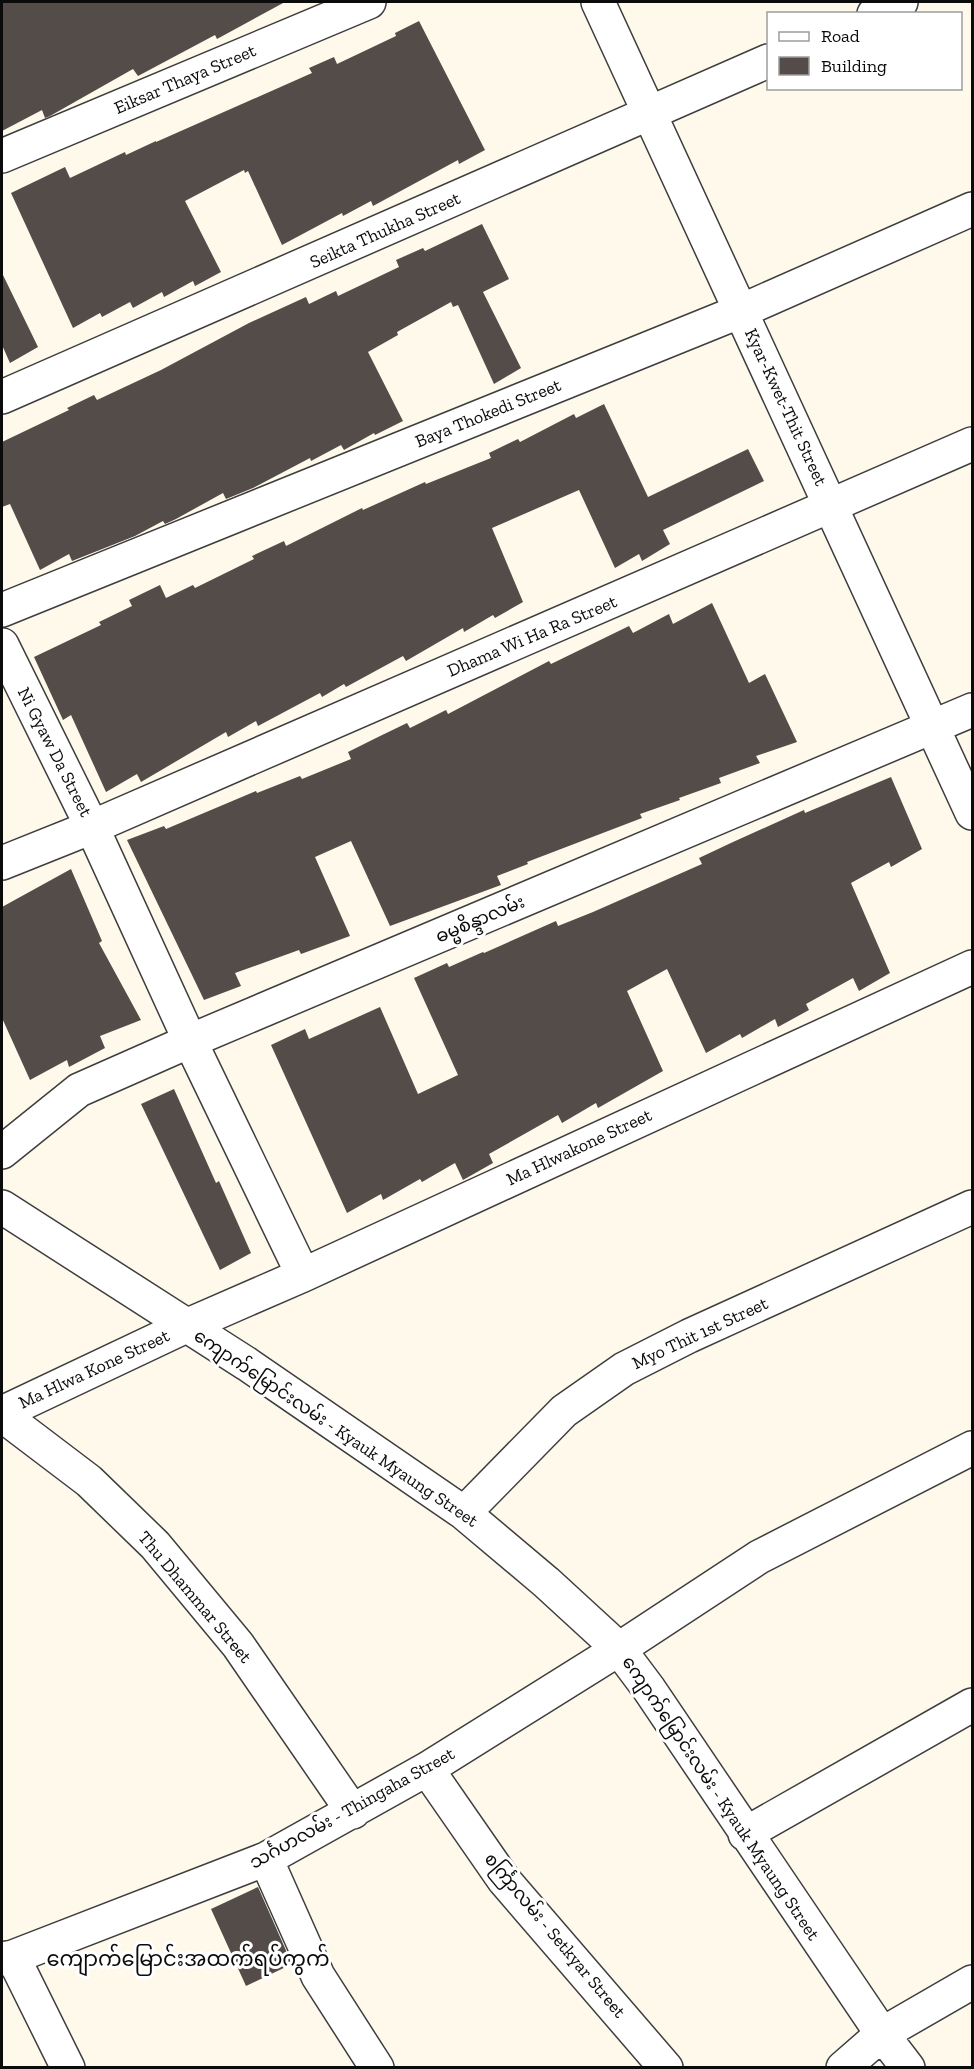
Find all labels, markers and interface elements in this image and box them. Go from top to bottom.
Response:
legend [767,12,962,90]
text: Road [821,25,860,47]
street label: Eiksar Thaya Street [111,39,259,119]
text: Building [821,55,887,77]
street label: Seikta Thukha Street [306,187,464,273]
street label: Kyar-Kwet-Thit Street [740,325,832,489]
street label: Baya Thokedi Street [412,374,564,452]
street label: Dhama Wi Ha Ra Street [444,590,620,682]
street label: Ni Gyaw Da Street [13,684,97,821]
street label: ဓမ္မစိန္ဒာလမ်း [431,888,530,952]
street label: Ma Hlwakone Street [503,1104,655,1190]
street label: Myo Thit 1st Street [629,1292,772,1374]
street label: ကျောက်မြောင်းလမ်း - Kyauk Myaung Street [187,1323,484,1535]
street label: Ma Hlwa Kone Street [15,1324,173,1414]
street label: Thu Dhammar Street [133,1527,257,1668]
street label: ကျောက်မြောင်းလမ်း - Kyauk Myaung Street [614,1651,826,1947]
street label: သင်္ဂဟလမ်း - Thingaha Street [245,1740,459,1874]
street label: စင်္ကြာလမ်း - Setkyar Street [476,1847,632,2025]
district label: ကျောက်မြောင်းအထက်ရပ်ကွက် [46,1943,330,1977]

